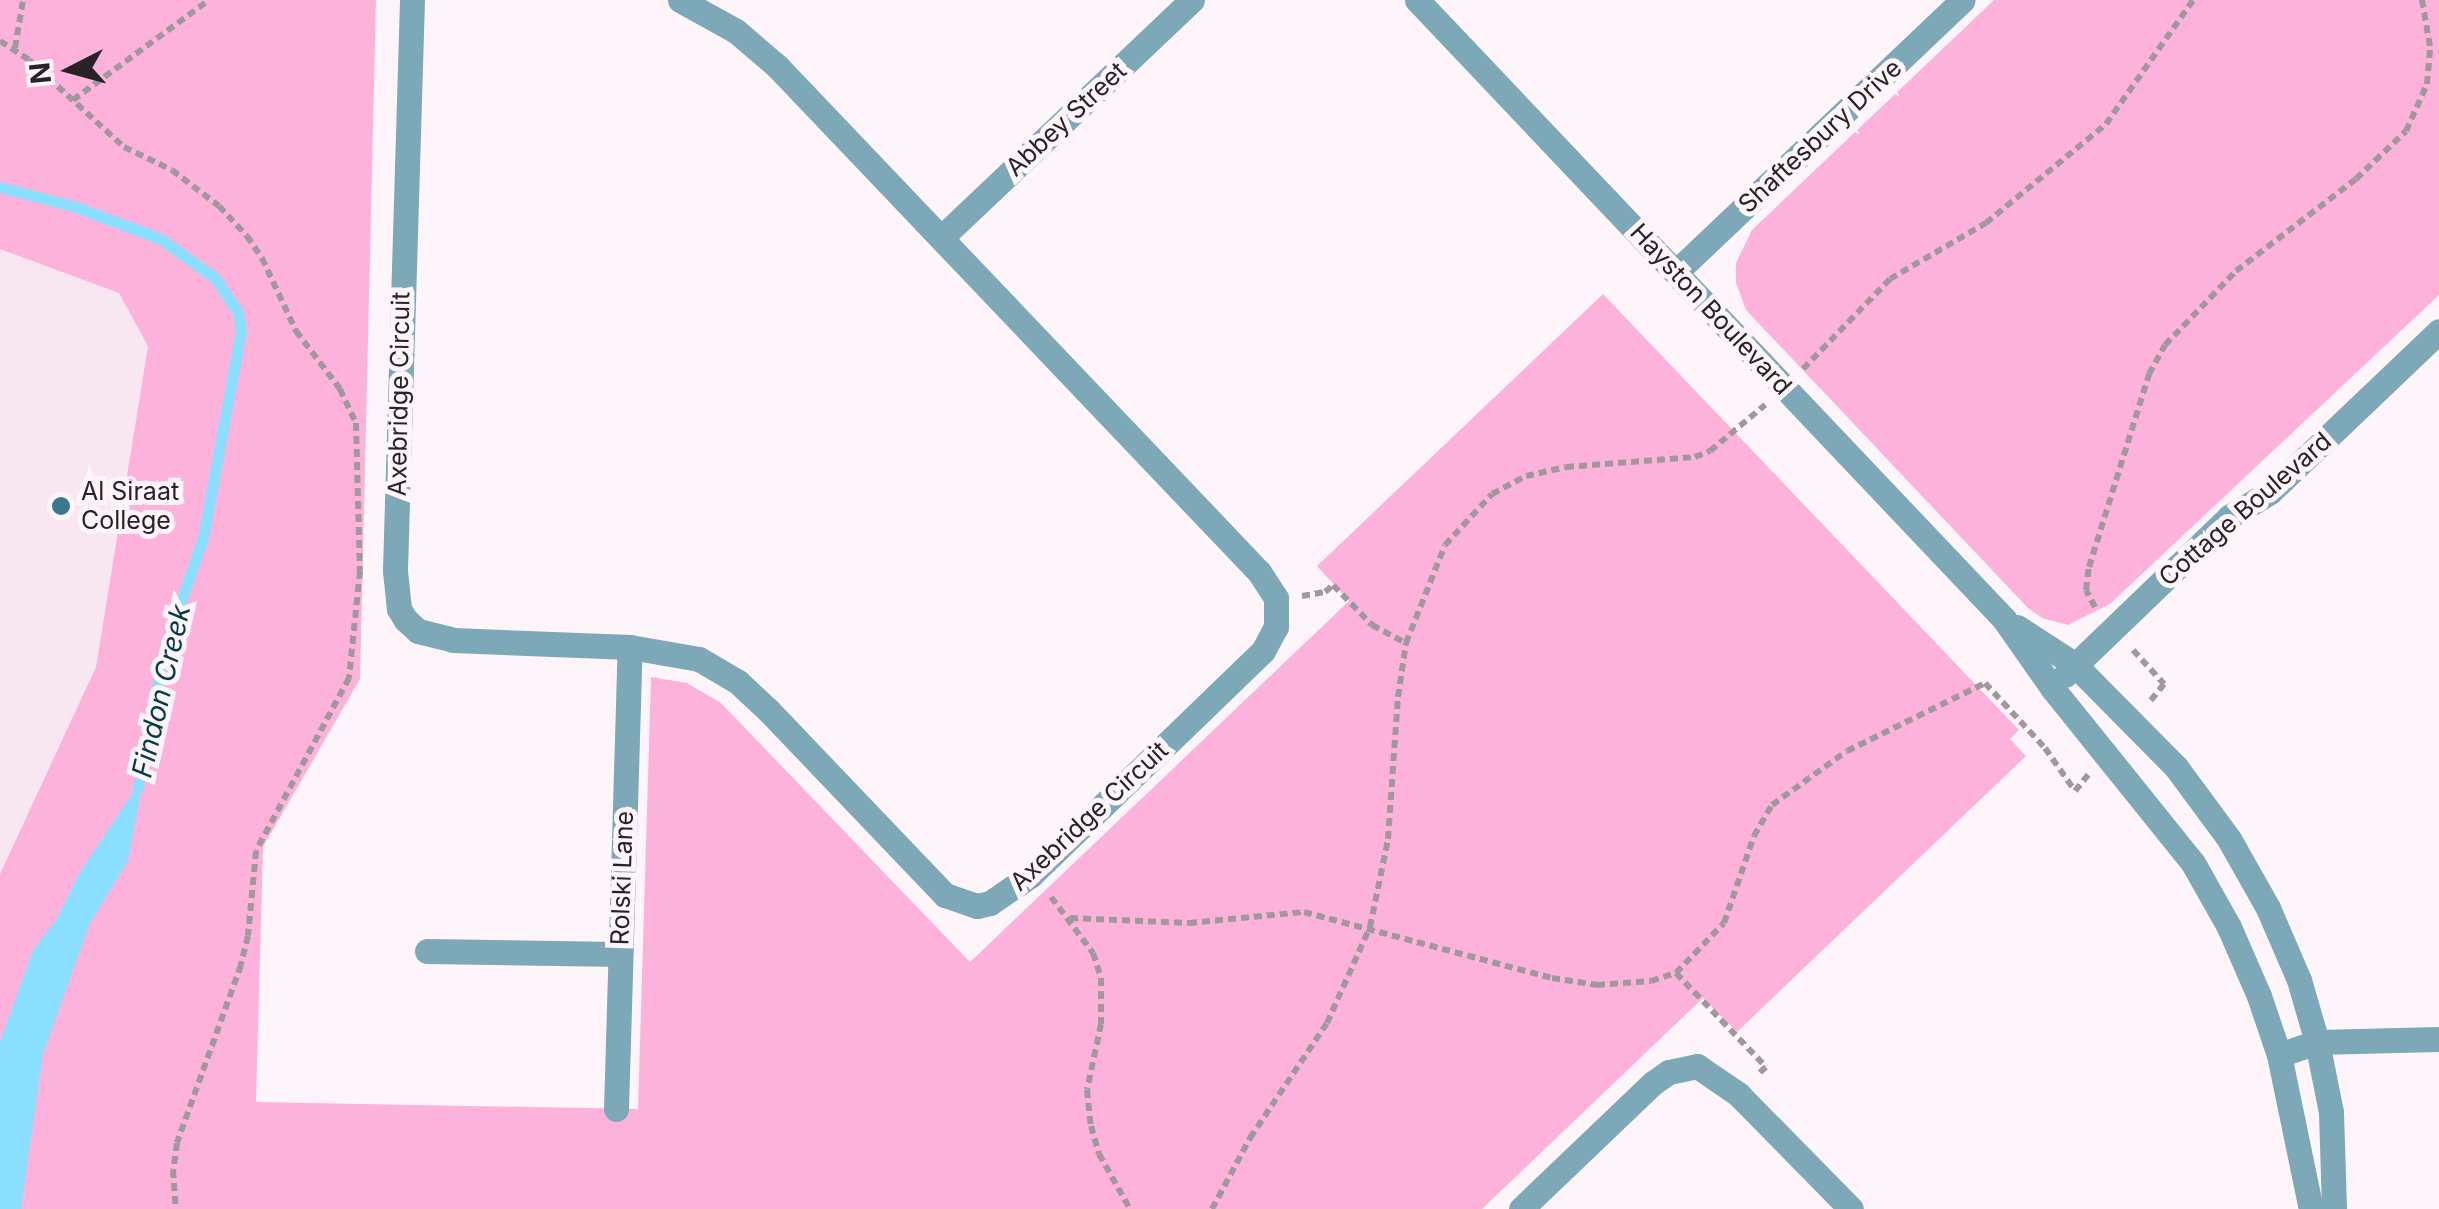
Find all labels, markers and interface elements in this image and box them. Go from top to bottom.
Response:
north arrow [20,20,120,120]
street label: Shaftesbury Drive [1732,53,1908,219]
street label: Abbey Street [1000,56,1132,182]
text: N [22,61,58,86]
street label: Hayston Boulevard [1624,217,1798,401]
street label: Axebridge Circuit [382,291,416,497]
street label: Cottage Boulevard [2153,426,2337,592]
place label: Al Siraat College [81,477,179,536]
marker: Al Siraat College [50,495,72,517]
water label: Findon Creek [125,601,197,781]
street label: Axebridge Circuit [1004,735,1174,897]
street label: Rolski Lane [605,810,639,946]

